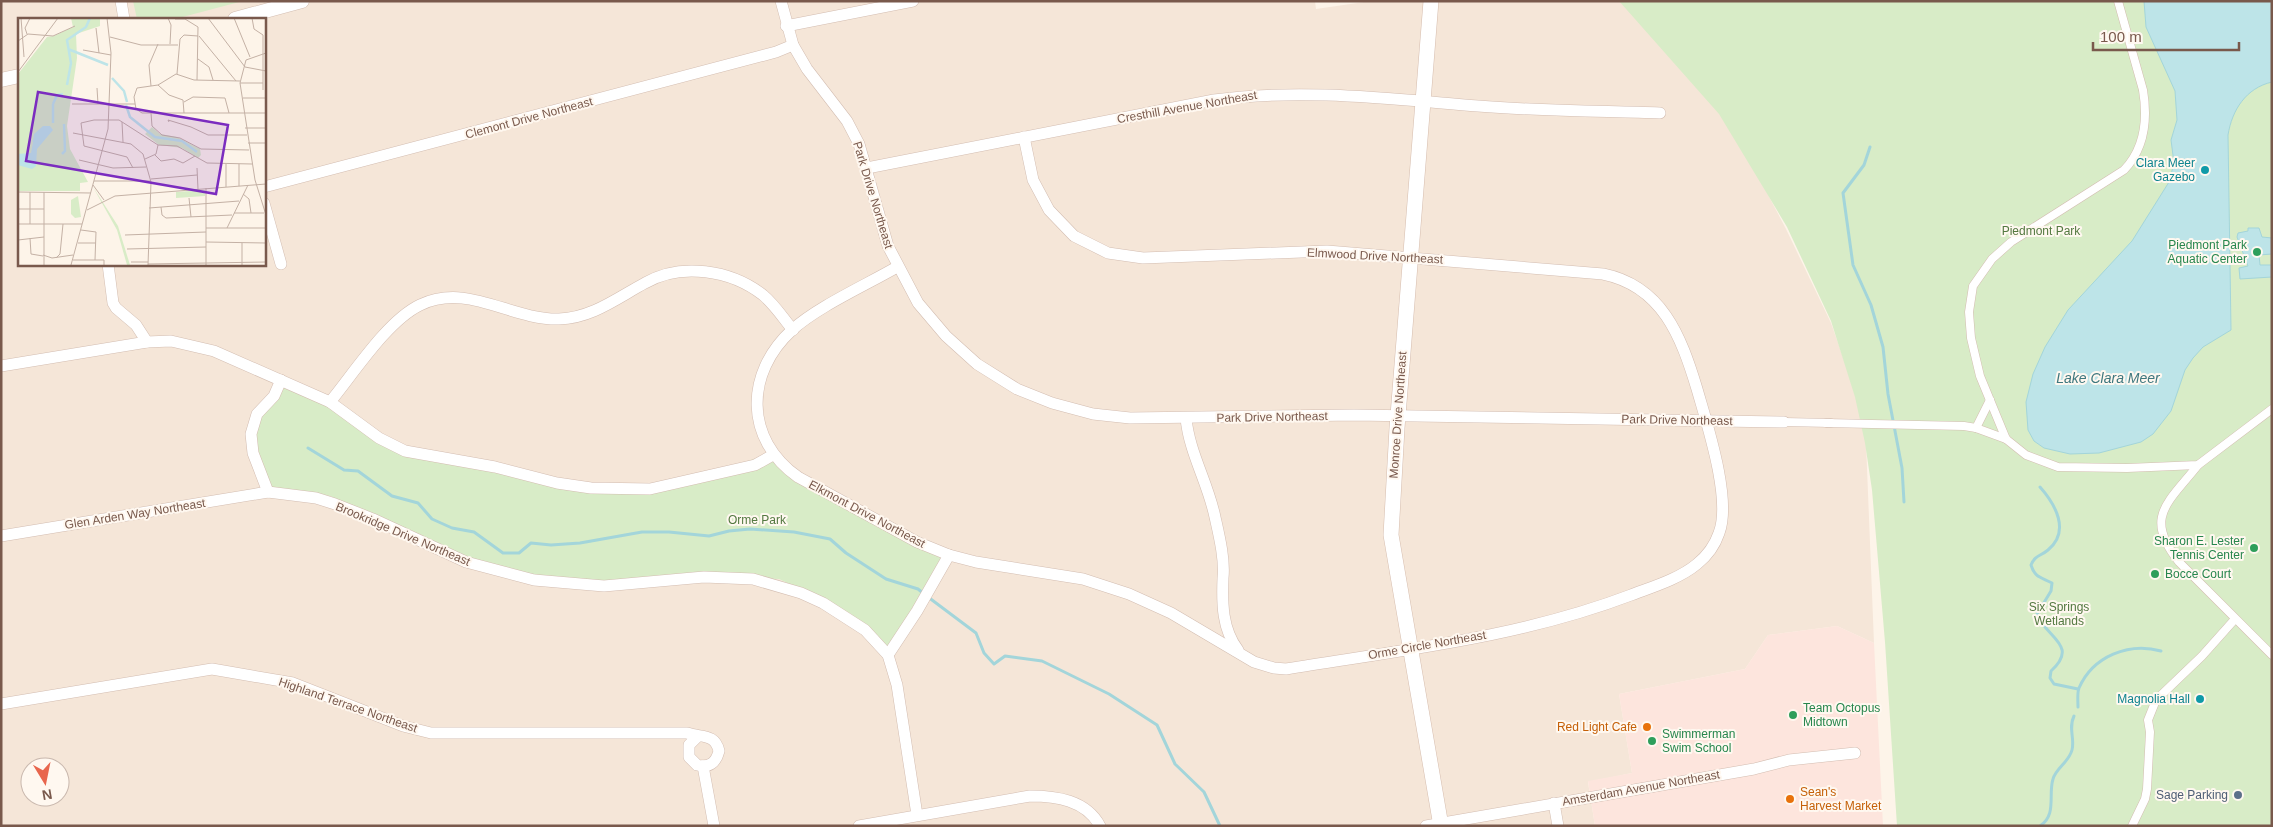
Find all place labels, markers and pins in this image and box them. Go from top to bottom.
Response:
place label: Clara Meer Gazebo [2136,156,2195,184]
marker: Clara Meer Gazebo [2199,164,2211,176]
place label: Piedmont Park Aquatic Center [2168,238,2248,266]
marker: Piedmont Park Aquatic Center [2251,246,2263,258]
place label: Sharon E. Lester Tennis Center [2154,534,2244,562]
marker: Sharon E. Lester Tennis Center [2248,542,2260,554]
place label: Bocce Court [2165,567,2232,581]
marker: Bocce Court [2149,568,2161,580]
place label: Magnolia Hall [2117,692,2190,706]
marker: Magnolia Hall [2194,693,2206,705]
place label: Team Octopus Midtown [1803,701,1880,729]
marker: Team Octopus Midtown [1787,709,1799,721]
place label: Red Light Cafe [1557,720,1637,734]
marker: Red Light Cafe [1641,721,1653,733]
place label: Swimmerman Swim School [1662,727,1735,755]
marker: Swimmerman Swim School [1646,735,1658,747]
place label: Sean's Harvest Market [1800,785,1882,813]
place label: Sage Parking [2156,788,2228,802]
marker: Sage Parking [2232,789,2244,801]
marker: Sean's Harvest Market [1784,793,1796,805]

